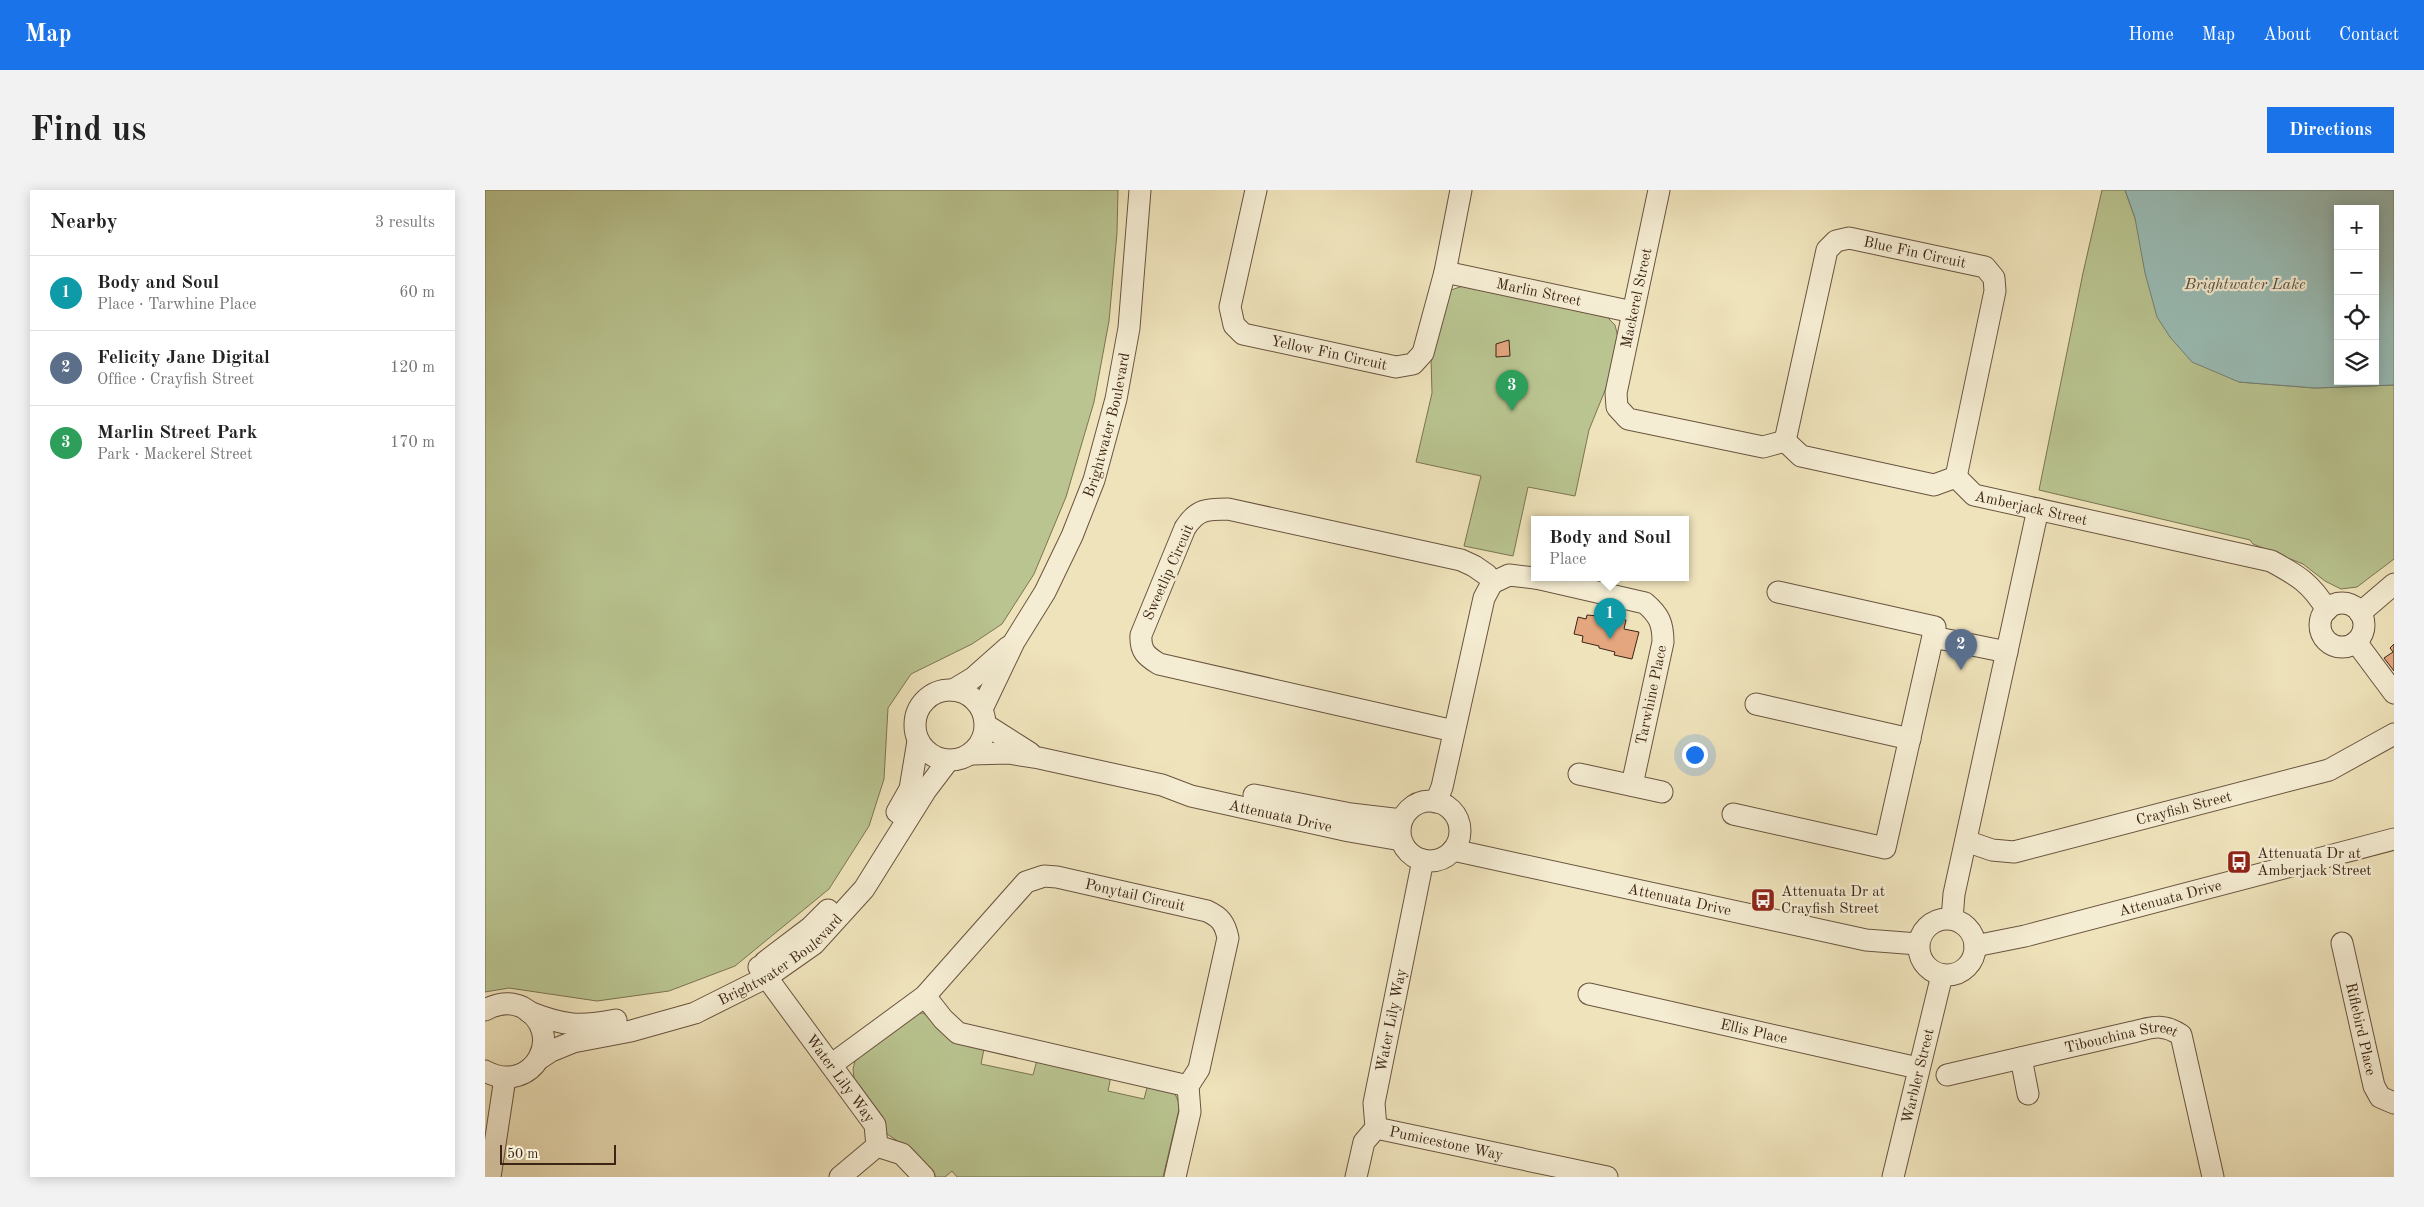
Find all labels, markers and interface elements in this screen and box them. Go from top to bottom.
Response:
text: Map [25,23,72,47]
text: Home [2128,26,2174,44]
text: Map [2202,26,2235,44]
text: About [2263,26,2311,44]
text: Contact [2339,26,2399,44]
button: Directions [2267,107,2394,153]
text: Find us [30,113,146,148]
map controls [2334,205,2379,385]
button: + [2334,205,2379,250]
text: Nearby [50,212,118,233]
text: 3 results [375,215,435,231]
street label: Blue Fin Circuit [1862,235,1967,272]
street label: Mackerel Street [1619,247,1655,350]
button: − [2334,250,2379,295]
text: Body and Soul [97,274,219,293]
street label: Marlin Street [1495,277,1582,310]
water label: Brightwater Lake [2183,277,2306,293]
text: 1 [61,285,71,301]
text: 60 m [399,285,435,301]
button: locate [2334,295,2379,340]
text: Place · Tarwhine Place [97,297,256,313]
street label: Yellow Fin Circuit [1269,334,1388,374]
button: layers [2334,340,2379,385]
text: Felicity Jane Digital [97,349,270,368]
street label: Brightwater Boulevard [1082,351,1133,500]
text: 2 [61,360,71,376]
text: 120 m [390,360,435,376]
pin: 3 [1496,370,1528,411]
text: Office · Crayfish Street [97,372,254,388]
text: Marlin Street Park [97,424,257,443]
text: 3 [61,435,71,451]
text: 170 m [390,435,435,451]
text: Park · Mackerel Street [97,447,253,463]
street label: Amberjack Street [1973,489,2088,529]
popup [1531,516,1689,581]
street label: Sweetlip Circuit [1141,522,1197,623]
text: Body and Soul [1549,529,1671,548]
text: Place [1549,552,1586,568]
pin: 1 [1594,598,1626,639]
pin: 2 [1945,629,1977,670]
street label: Tarwhine Place [1635,644,1670,747]
your location [1682,742,1708,768]
street label: Crayfish Street [2135,790,2233,829]
street label: Attenuata Drive [1227,799,1333,836]
place label: Attenuata Dr at Amberjack Street [2257,847,2372,879]
bus stop icon: Attenuata Dr at Amberjack Street [2226,849,2252,875]
street label: Ponytail Circuit [1083,878,1186,915]
street label: Attenuata Drive [2118,879,2223,920]
street label: Attenuata Drive [1626,882,1733,919]
place label: Attenuata Dr at Crayfish Street [1781,885,1885,917]
bus stop icon: Attenuata Dr at Crayfish Street [1750,887,1776,913]
street label: Brightwater Boulevard [716,912,846,1009]
street label: Water Lily Way [1374,967,1410,1073]
street label: Riflebird Place [2342,981,2377,1077]
street label: Ellis Place [1719,1018,1789,1047]
street label: Tibouchina Street [2063,1021,2180,1057]
street label: Warbler Street [1900,1027,1938,1125]
street label: Water Lily Way [802,1032,877,1126]
street label: Pumicestone Way [1388,1125,1504,1164]
scale bar [500,1142,616,1165]
text: 50 m [507,1147,538,1161]

